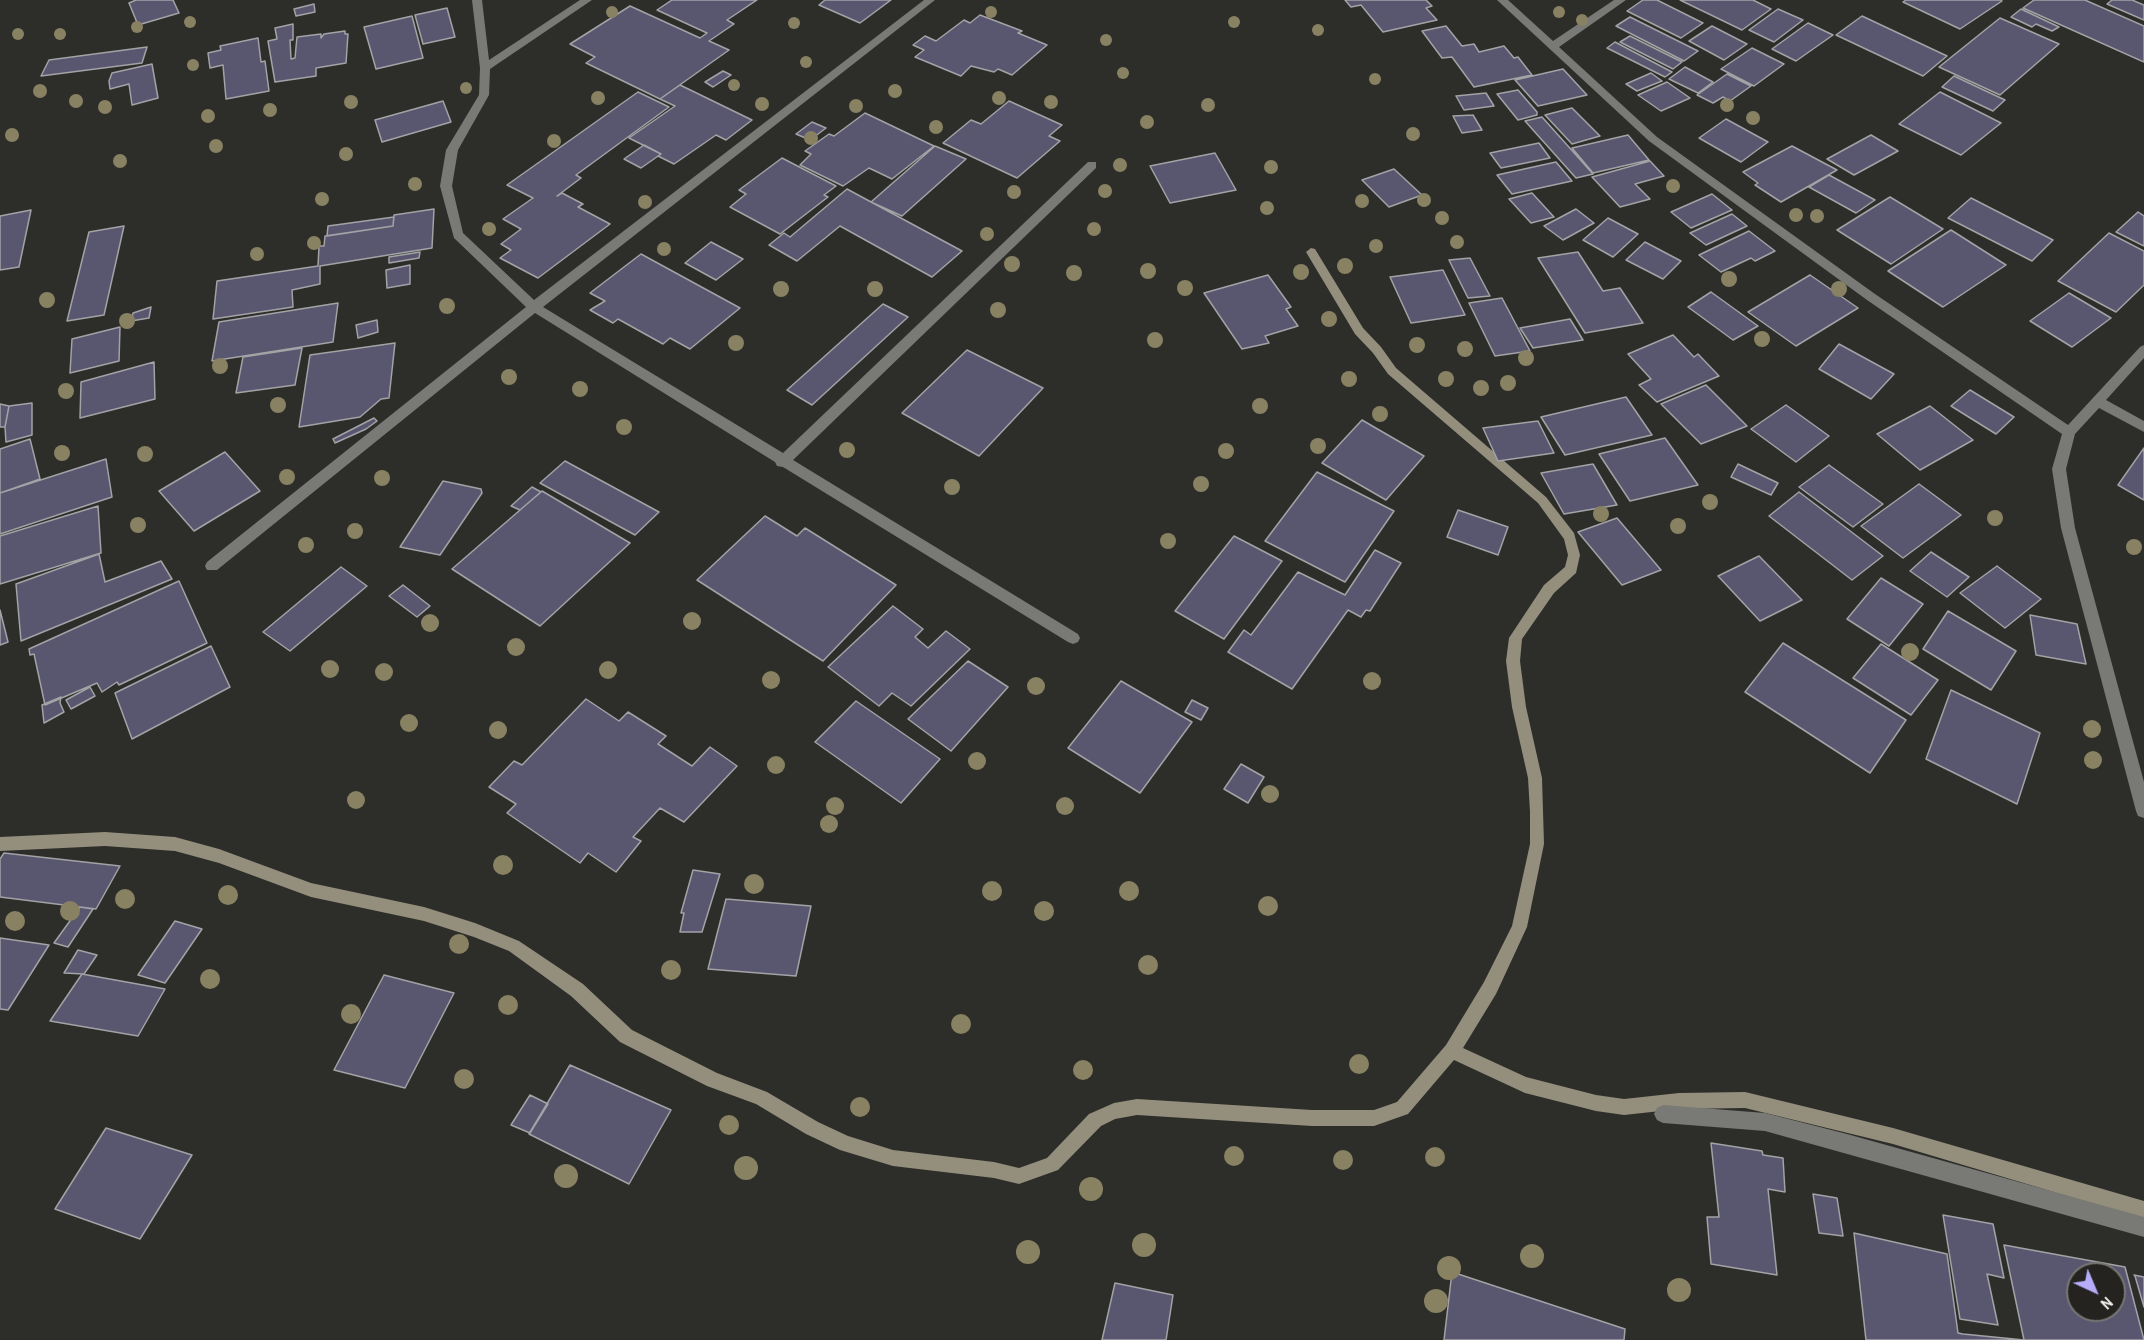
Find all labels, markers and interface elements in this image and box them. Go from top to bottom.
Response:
north arrow [2066,1262,2126,1322]
text: N [2096,1292,2118,1315]

